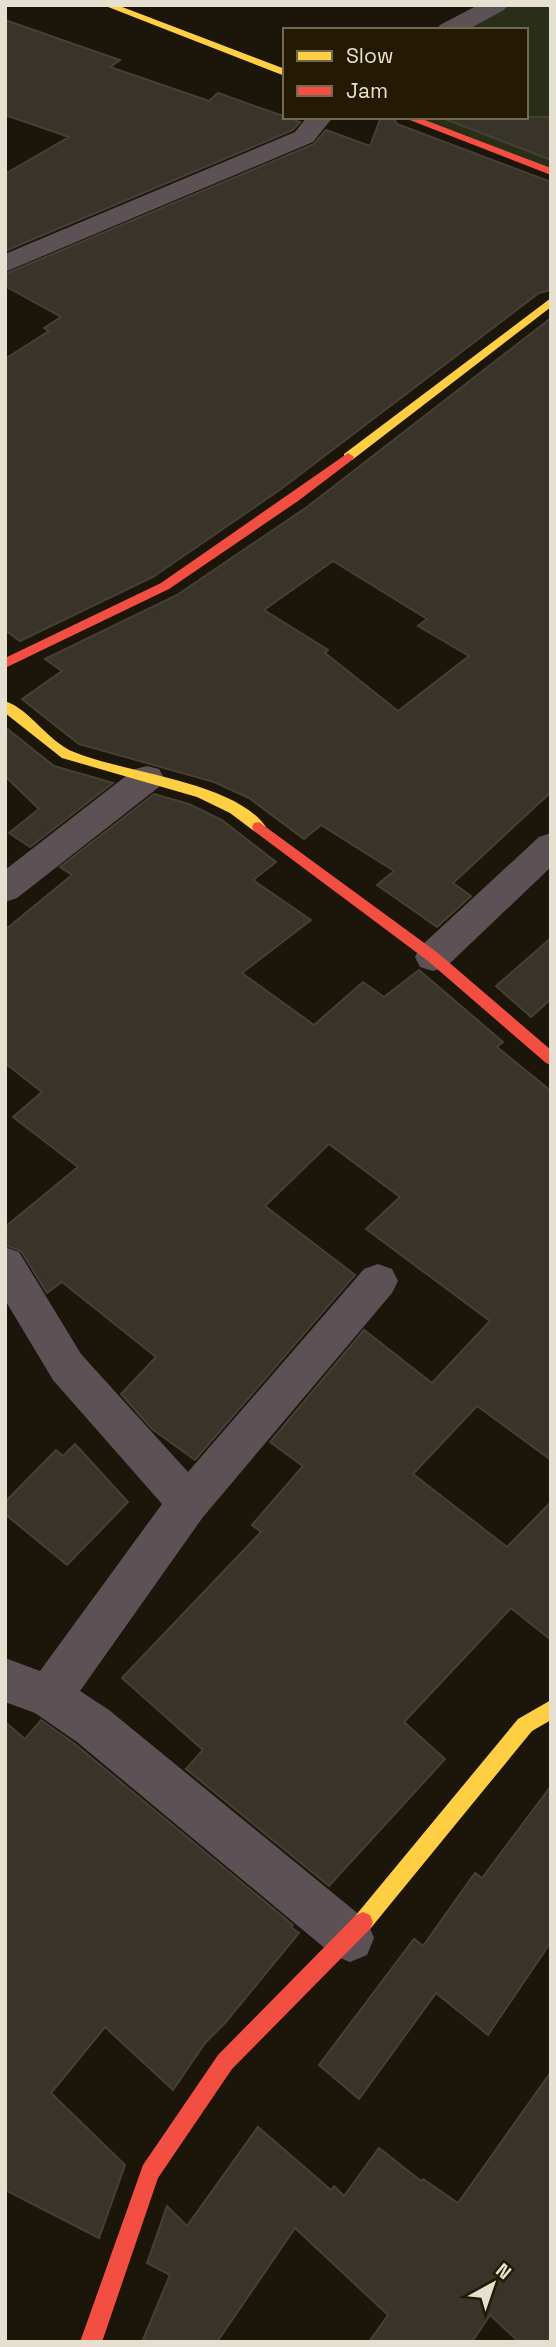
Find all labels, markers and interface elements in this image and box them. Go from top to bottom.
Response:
legend [283,28,528,119]
text: Slow [346,42,394,69]
text: Jam [346,77,388,104]
north arrow [458,2249,528,2319]
text: N [491,2258,517,2285]

